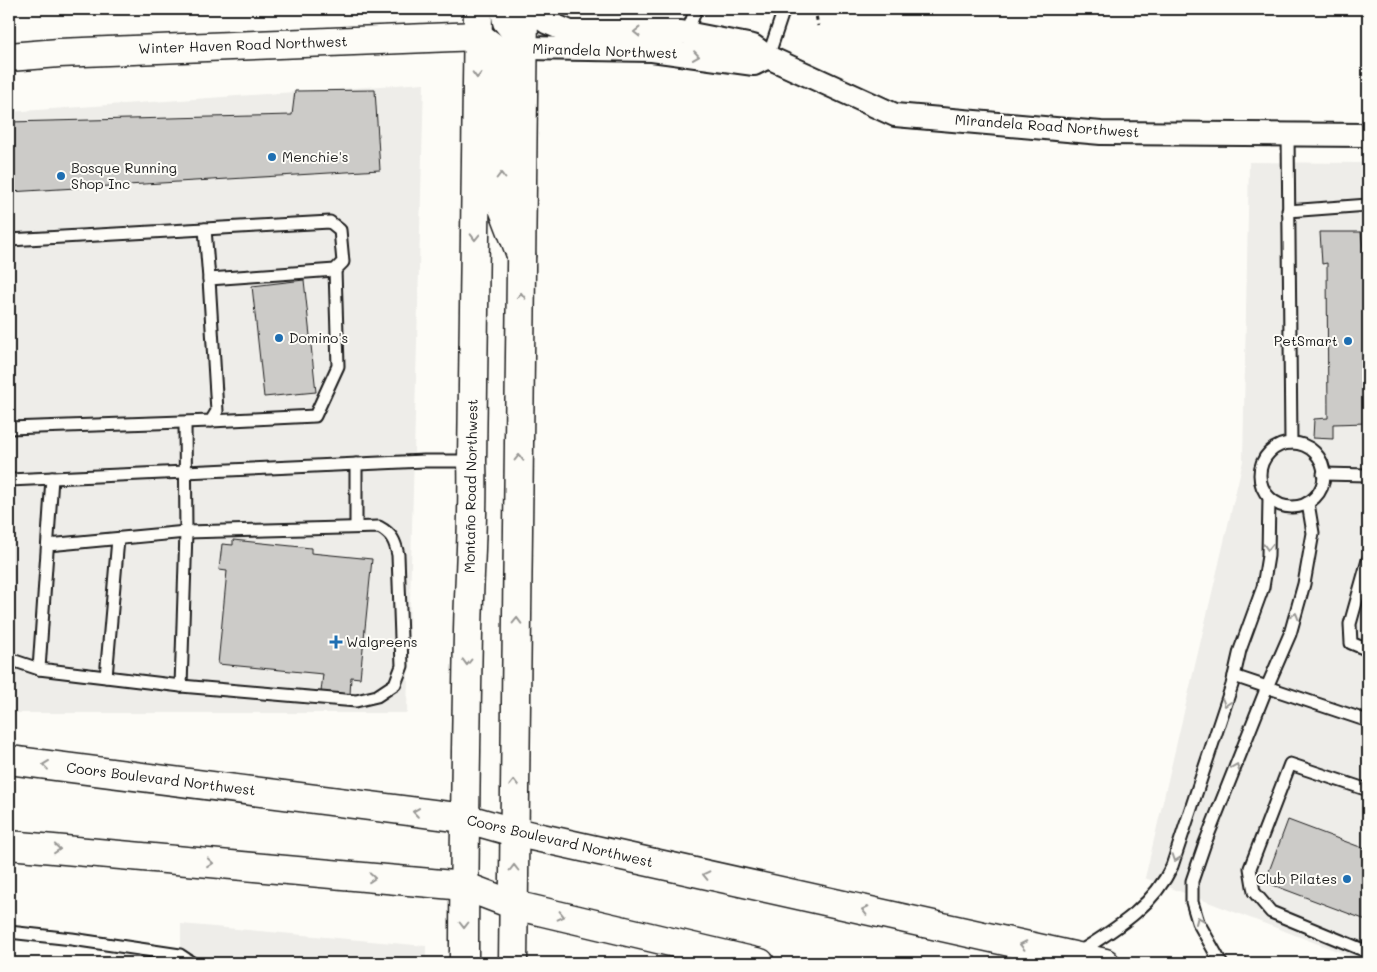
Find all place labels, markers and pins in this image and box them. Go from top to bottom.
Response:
place label: Menchie's [282,147,349,166]
marker: Menchie's [266,151,278,163]
place label: Bosque Running Shop Inc [71,158,177,193]
marker: Bosque Running Shop Inc [55,170,67,182]
place label: Domino's [289,328,348,347]
place label: PetSmart [1274,331,1338,350]
marker: Domino's [273,332,285,344]
marker: PetSmart [1342,335,1354,347]
place label: Walgreens [346,632,418,651]
marker: Walgreens [330,636,342,648]
place label: Club Pilates [1256,869,1337,888]
marker: Club Pilates [1341,873,1353,885]

